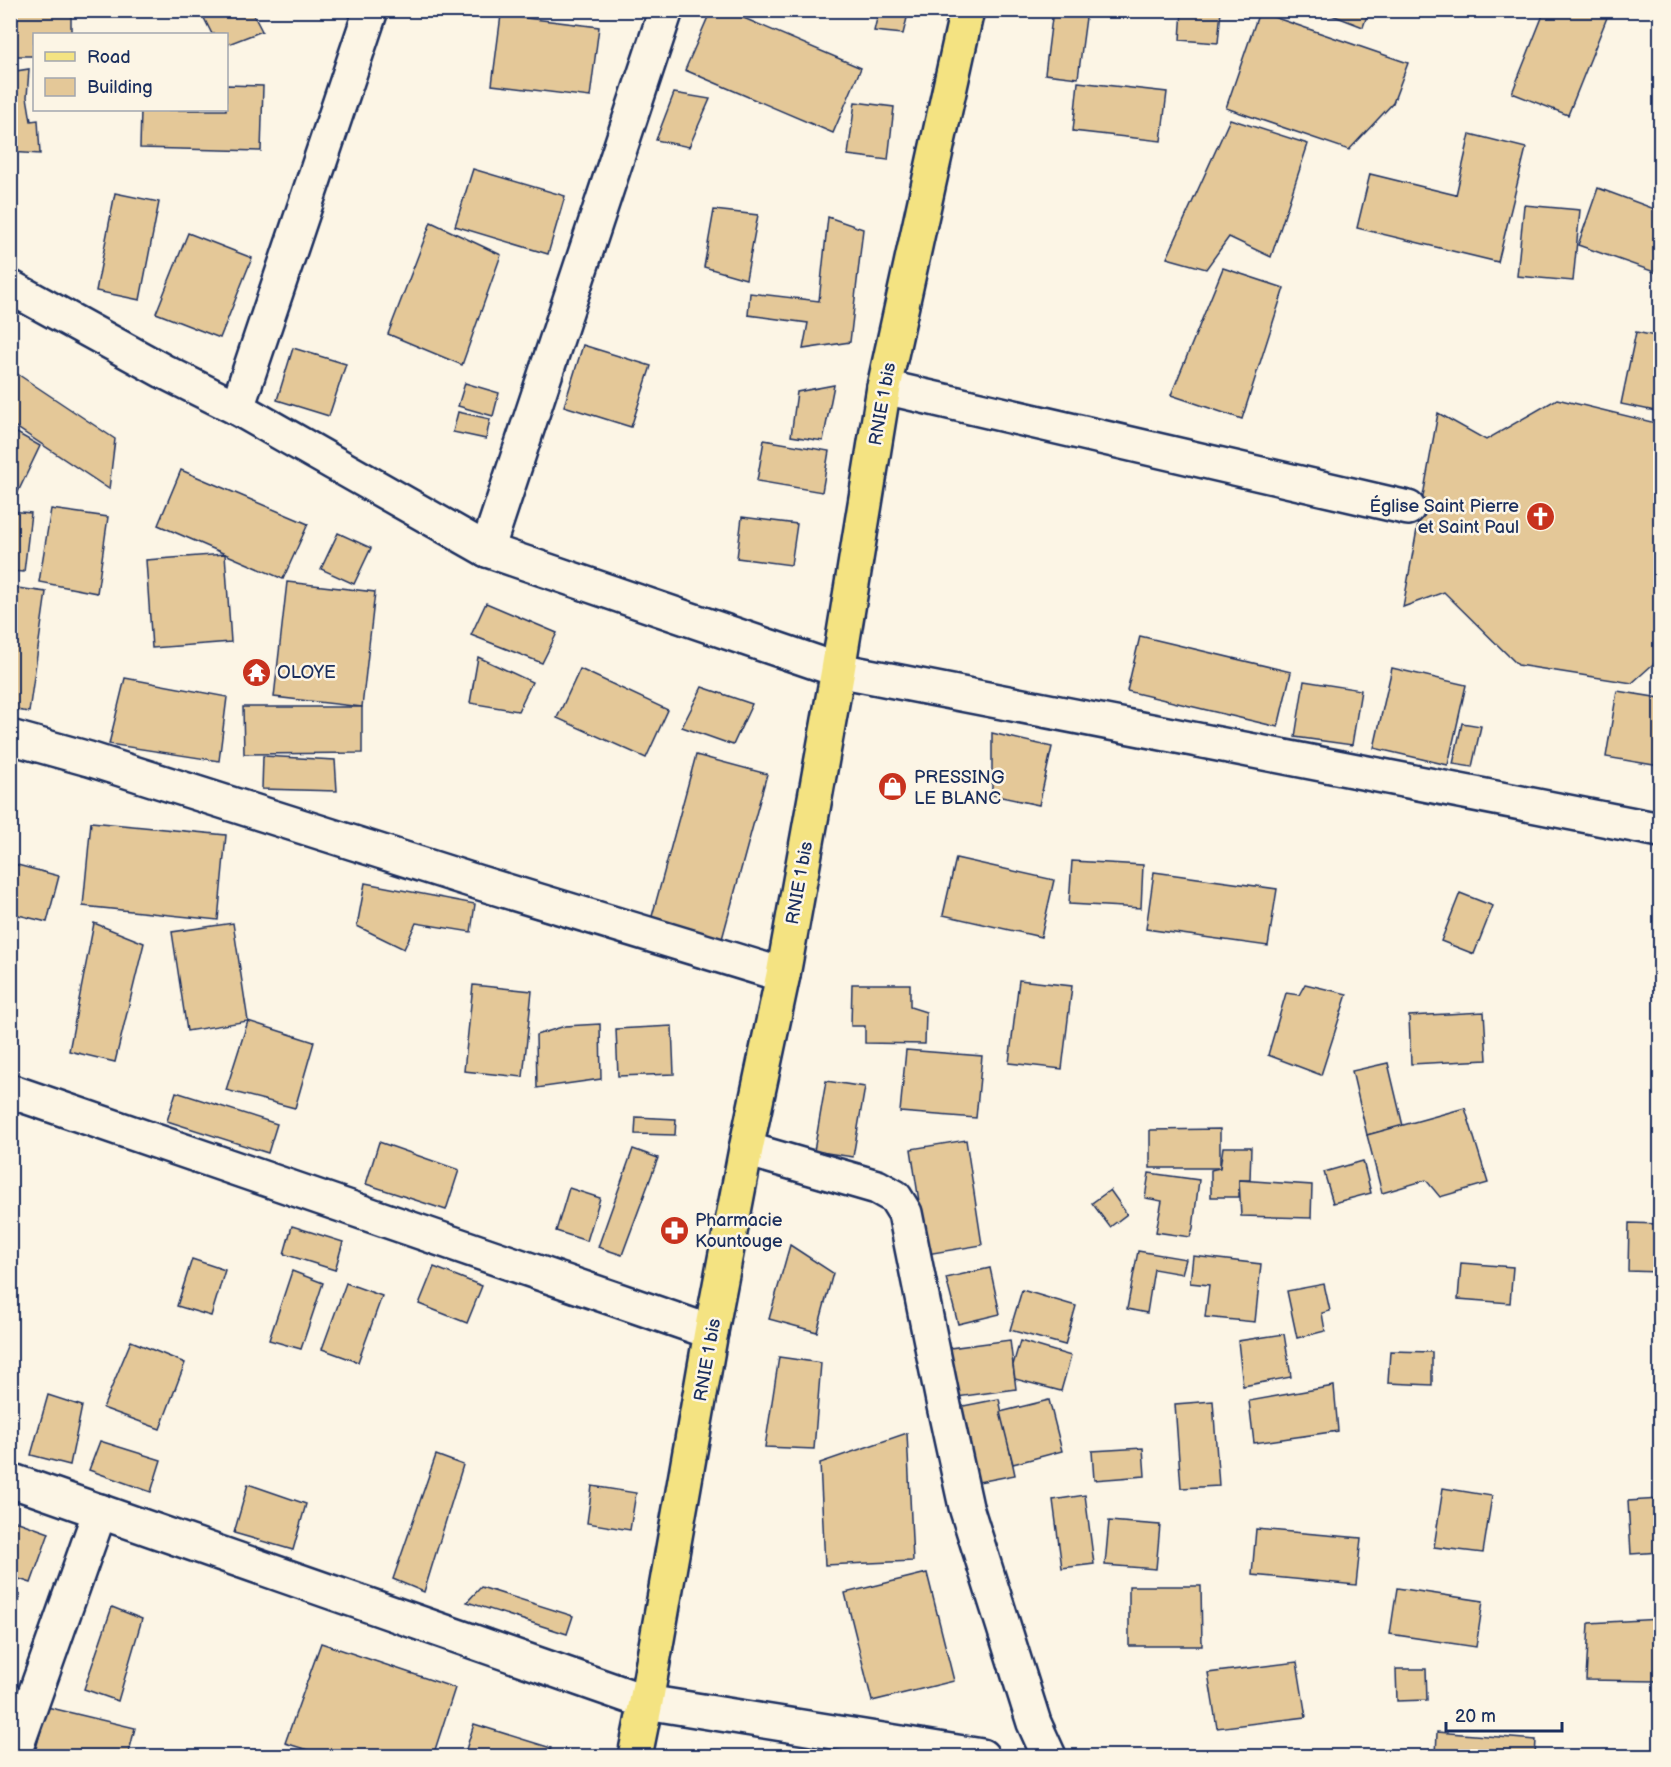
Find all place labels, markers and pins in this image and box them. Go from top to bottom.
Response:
place label: Église Saint Pierre et Saint Paul [1369,494,1519,538]
church icon: Église Saint Pierre et Saint Paul [1524,500,1556,532]
temple icon: OLOYE [240,656,272,688]
place label: OLOYE [277,662,336,683]
place label: PRESSING LE BLANC [914,767,1004,809]
shop icon: PRESSING LE BLANC [877,771,909,803]
place label: Pharmacie Kountouge [695,1210,783,1252]
pharmacy icon: Pharmacie Kountouge [658,1214,690,1246]

